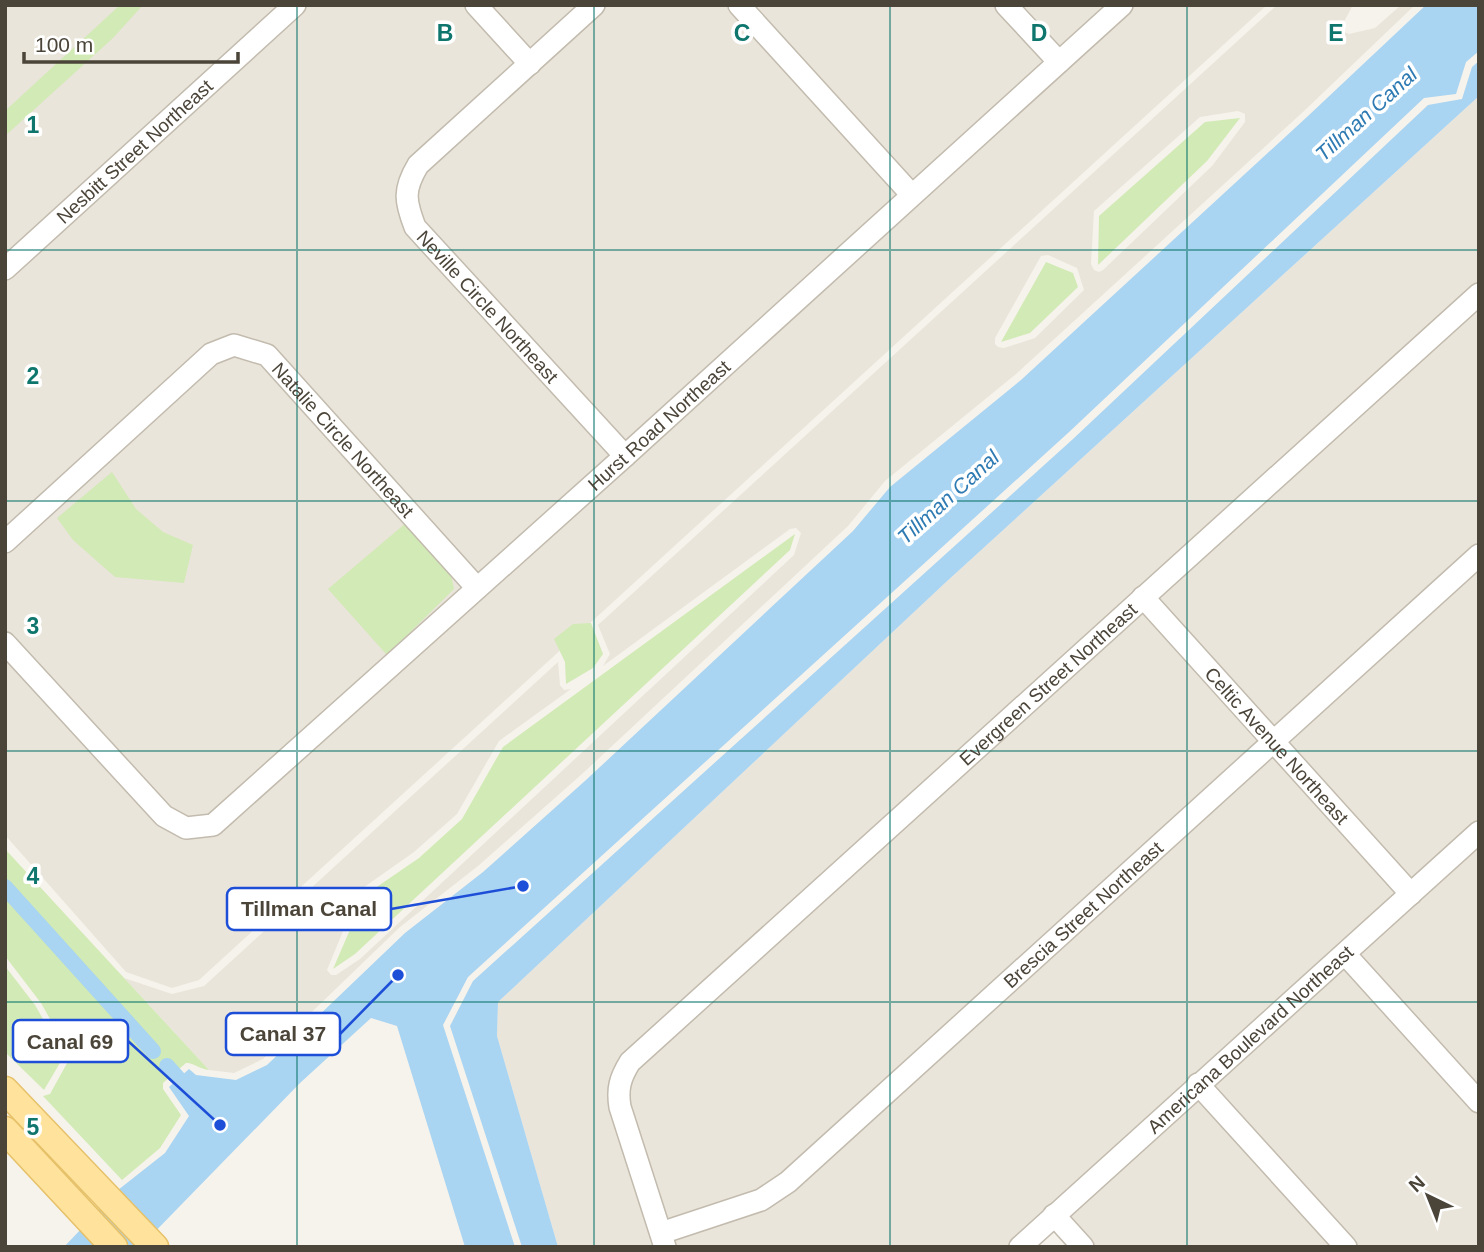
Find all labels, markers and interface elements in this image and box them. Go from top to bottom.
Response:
text: B [437,20,453,46]
text: C [734,20,750,46]
text: D [1031,20,1047,46]
text: E [1328,20,1344,46]
scale bar [24,21,238,65]
text: 100 m [35,33,93,56]
water label: Tillman Canal [1311,62,1422,165]
street label: Nesbitt Street Northeast [52,75,217,227]
text: 1 [27,112,40,138]
street label: Neville Circle Northeast [413,226,563,387]
street label: Hurst Road Northeast [584,355,735,495]
street label: Natalie Circle Northeast [268,358,419,522]
text: 2 [27,363,39,389]
water label: Tillman Canal [893,445,1004,548]
street label: Evergreen Street Northeast [955,598,1141,769]
text: 3 [27,613,39,639]
street label: Celtic Avenue Northeast [1201,663,1353,829]
street label: Brescia Street Northeast [999,837,1167,992]
text: 4 [27,863,40,889]
callout: Tillman Canal [227,888,391,930]
text: Tillman Canal [241,897,377,920]
street label: Americana Boulevard Northeast [1143,940,1357,1137]
callout: Canal 37 [226,1013,340,1055]
callout: Canal 69 [13,1020,128,1062]
text: Canal 37 [240,1022,326,1045]
text: Canal 69 [27,1030,113,1053]
text: 5 [27,1114,40,1140]
north arrow [1393,1161,1463,1231]
text: N [1405,1172,1429,1196]

